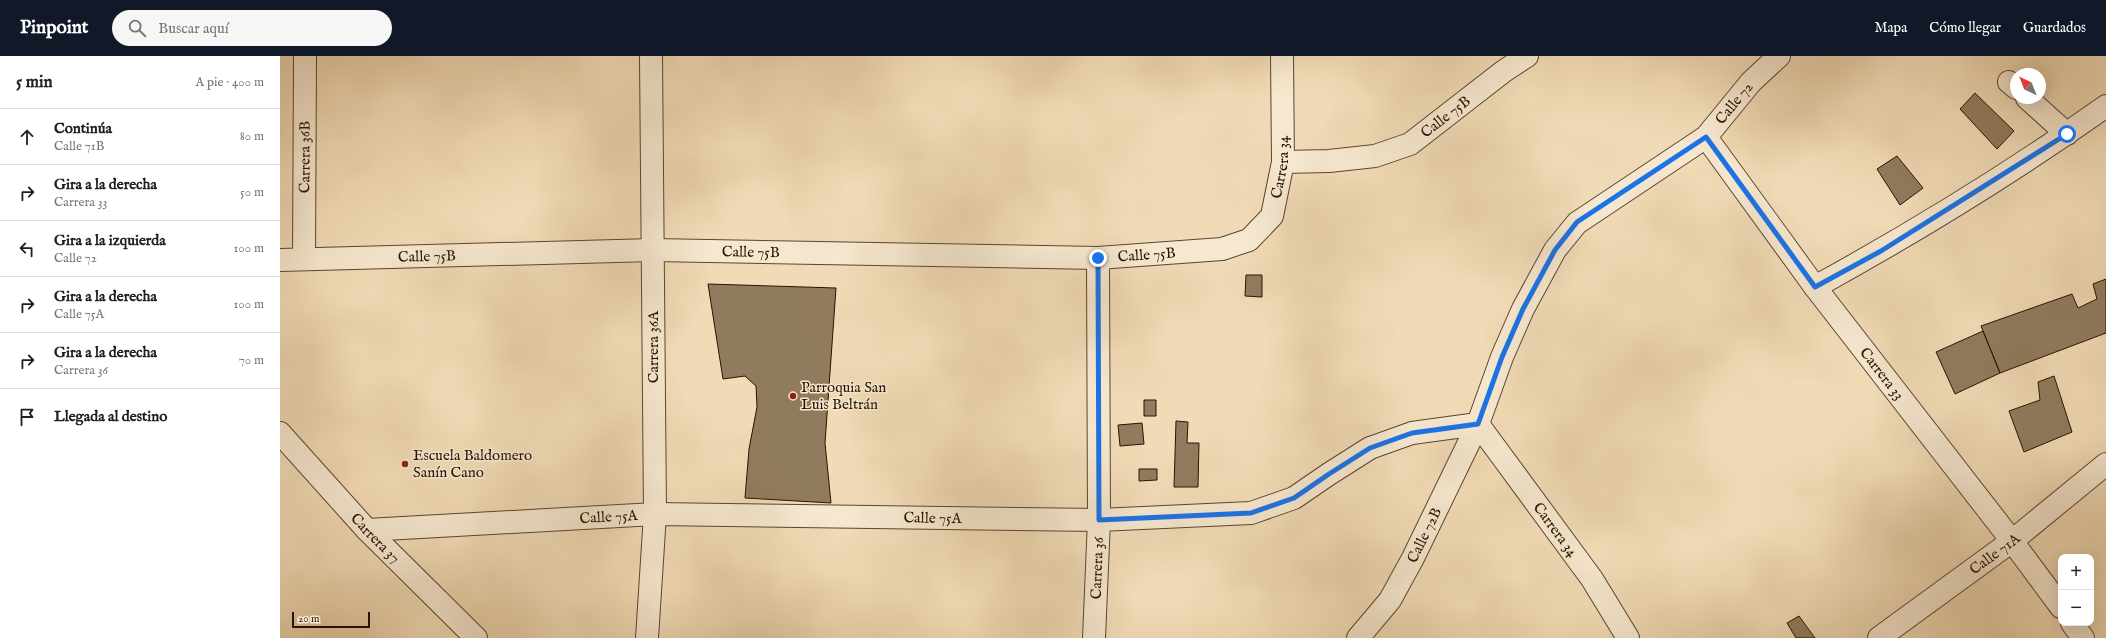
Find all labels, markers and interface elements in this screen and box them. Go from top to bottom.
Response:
search box [112,10,392,46]
text: Pinpoint [20,16,88,40]
icon: search [126,17,148,39]
text: Buscar aquí [158,19,229,38]
text: Mapa [1874,19,1907,37]
text: Cómo llegar [1929,19,2001,37]
text: Guardados [2023,19,2086,37]
north arrow [2010,68,2046,104]
text: 5 min [16,72,53,93]
text: A pie · 400 m [195,74,264,91]
street label: Calle 72 [1711,78,1757,128]
street label: Calle 75B [1417,91,1474,142]
text: Continúa [54,119,112,138]
street label: Carrera 36B [295,121,314,193]
route start [2058,125,2076,143]
icon: ahead [16,126,38,148]
text: 80 m [240,128,264,145]
street label: Carrera 34 [1266,135,1293,200]
text: Calle 71B [54,138,104,155]
text: Gira a la derecha [54,175,157,194]
icon: right [16,182,38,204]
text: 50 m [240,184,264,201]
text: Carrera 33 [54,194,107,211]
text: Gira a la izquierda [54,231,166,250]
icon: left [16,238,38,260]
text: 100 m [234,240,264,257]
street label: Calle 75B [722,242,780,262]
street label: Calle 75B [1117,243,1176,266]
street label: Calle 75B [398,246,456,266]
route end [1089,249,1107,267]
text: Calle 72 [54,250,97,267]
text: Gira a la derecha [54,287,157,306]
icon: right [16,294,38,316]
text: 100 m [234,296,264,313]
text: Calle 75A [54,306,104,323]
street label: Carrera 36A [644,310,663,383]
text: Gira a la derecha [54,343,157,362]
street label: Carrera 33 [1856,343,1909,404]
icon: right [16,350,38,372]
text: 70 m [239,352,264,369]
text: Carrera 36 [54,362,108,379]
place label: Parroquia San Luis Beltrán [801,378,886,414]
marker: Parroquia San Luis Beltrán [788,391,798,401]
icon: arrive [16,406,38,428]
text: Llegada al destino [54,407,167,426]
place label: Escuela Baldomero Sanín Cano [413,446,532,482]
marker: Escuela Baldomero Sanín Cano [400,459,410,469]
street label: Carrera 34 [1529,498,1582,561]
street label: Calle 72B [1403,504,1446,566]
street label: Calle 75A [579,505,639,528]
street label: Calle 75A [903,508,963,528]
street label: Carrera 37 [347,509,404,567]
street label: Calle 71A [1965,528,2025,579]
street label: Carrera 36 [1086,536,1108,600]
map controls [2058,554,2094,626]
button: + [2058,554,2094,590]
button: − [2058,590,2094,626]
scale bar [292,610,370,629]
text: 20 m [298,612,319,626]

